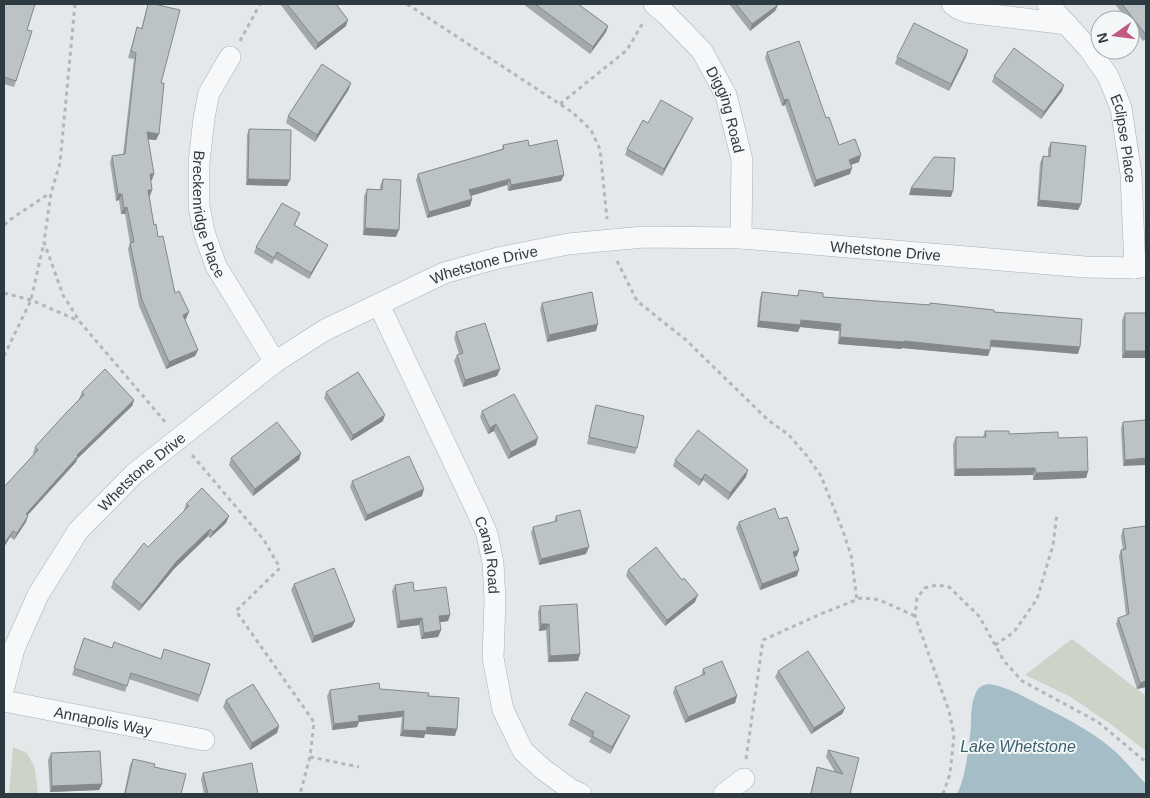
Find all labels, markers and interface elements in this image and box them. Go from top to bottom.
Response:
north arrow [1090,10,1140,60]
text: N [1093,31,1111,45]
street label: Digging Road [703,63,748,154]
street label: Eclipse Place [1108,91,1140,183]
street label: Breckenridge Place [190,150,230,281]
street label: Whetstone Drive [830,237,942,263]
street label: Whetstone Drive [427,242,539,287]
street label: Whetstone Drive [94,428,188,514]
street label: Canal Road [472,513,503,594]
street label: Annapolis Way [53,702,154,738]
water label: Lake Whetstone [960,738,1076,755]

